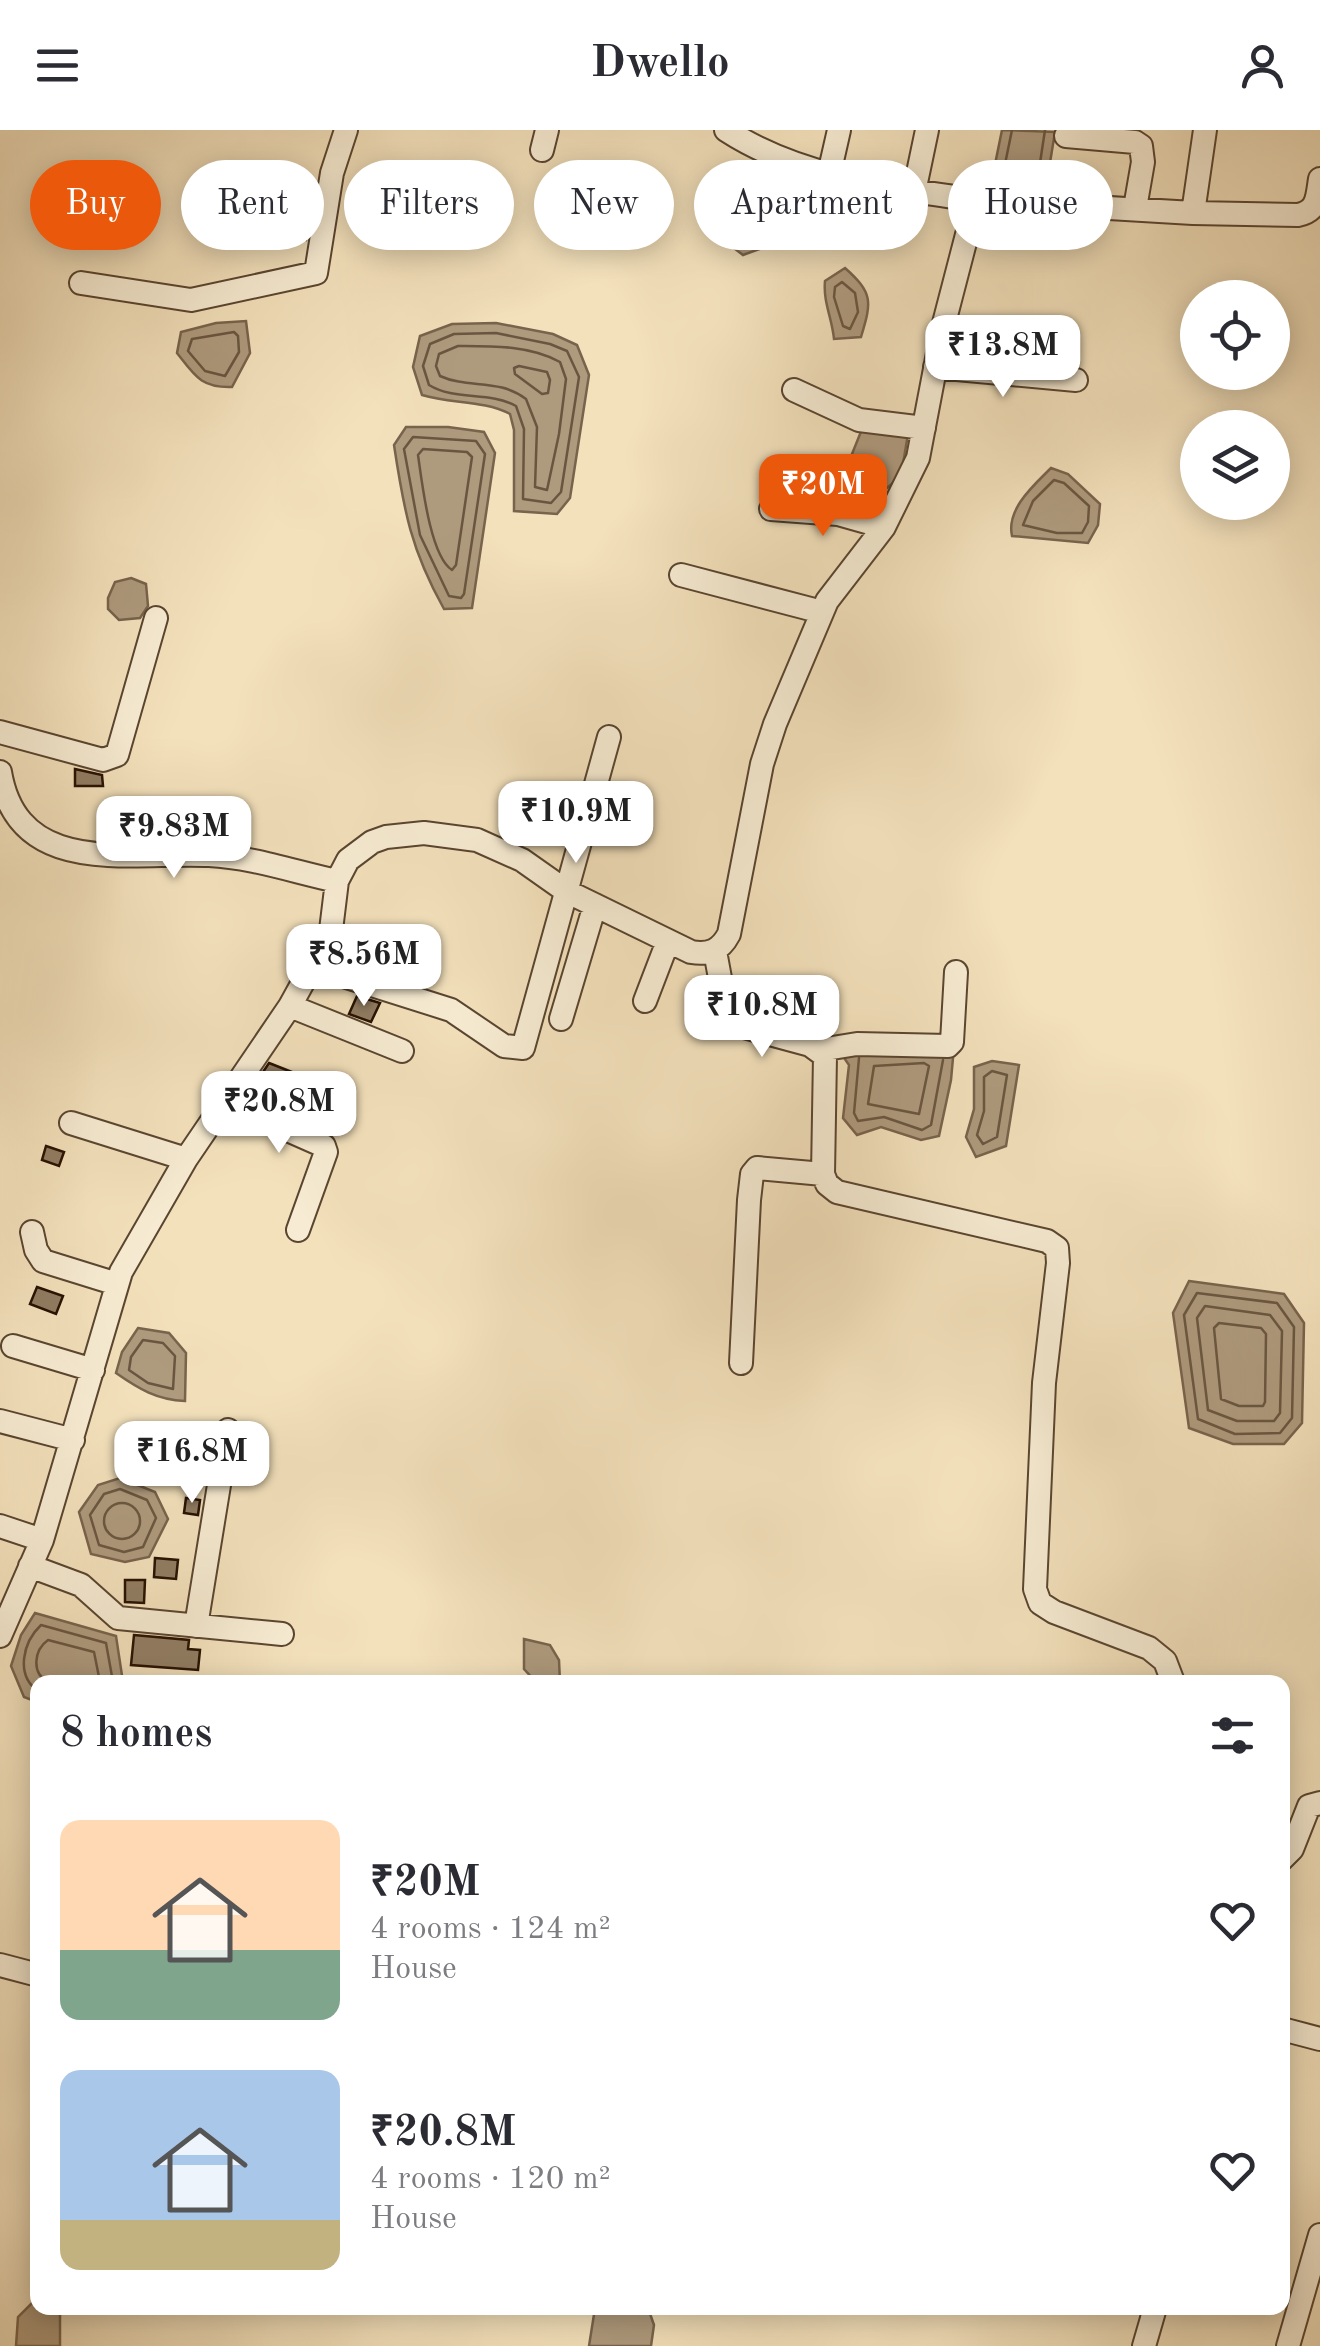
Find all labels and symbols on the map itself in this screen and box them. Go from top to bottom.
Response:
pin: ₹13.8M [922,315,1084,400]
pin: ₹20M [764,454,882,539]
pin: ₹10.9M [495,781,657,866]
pin: ₹9.83M [93,796,255,881]
pin: ₹8.56M [283,924,445,1009]
pin: ₹10.8M [681,975,843,1060]
pin: ₹20.8M [198,1071,360,1156]
pin: ₹16.8M [111,1421,273,1506]

